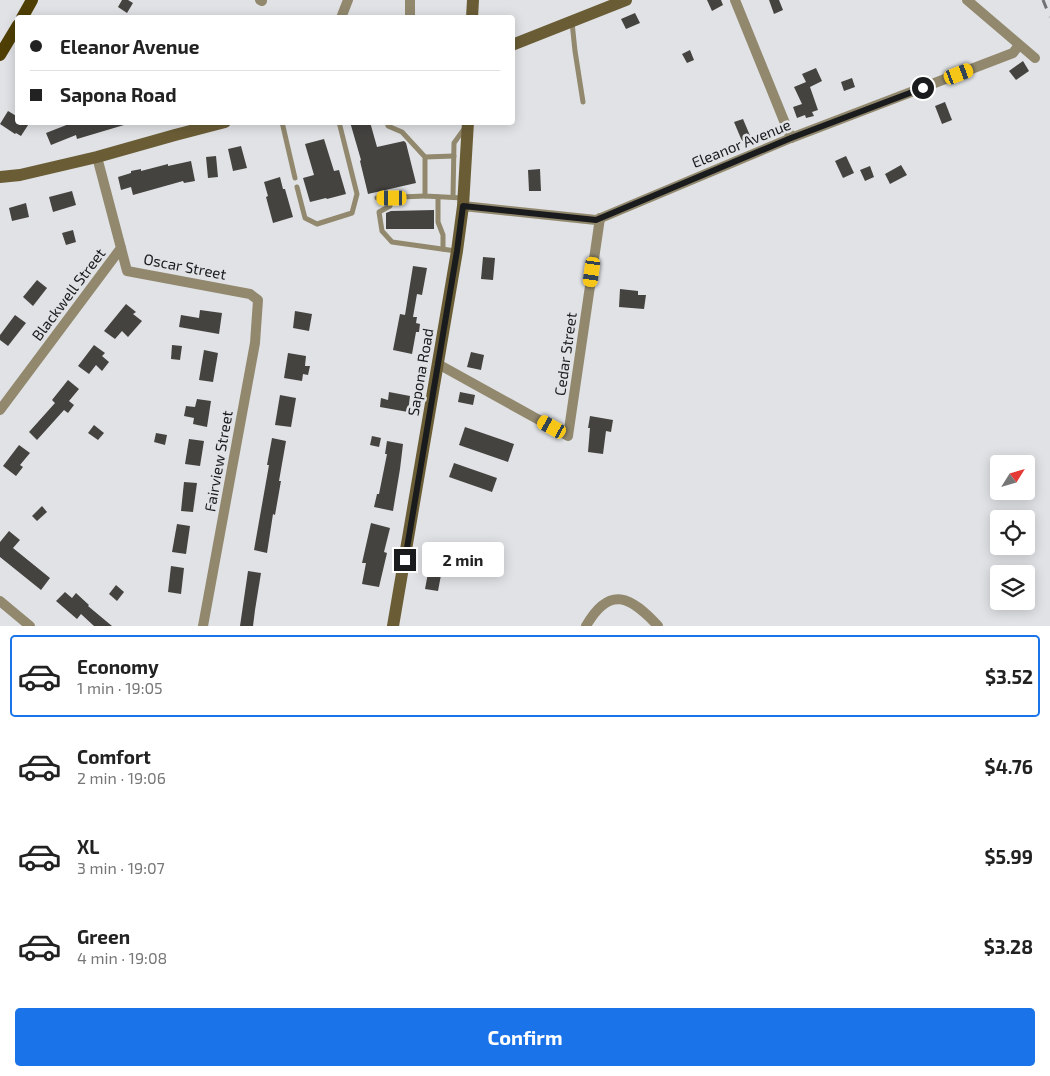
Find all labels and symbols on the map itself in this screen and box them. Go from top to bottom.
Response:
car [942,62,975,86]
route start [912,77,934,99]
street label: Eleanor Avenue [689,115,793,171]
car [377,191,407,206]
street label: Blackwell Street [27,244,109,344]
street label: Oscar Street [142,249,228,283]
car [582,256,601,288]
street label: Cedar Street [550,311,580,397]
street label: Sapona Road [403,327,437,417]
street label: Fairview Street [200,409,236,513]
car [535,413,568,441]
north arrow [990,455,1035,500]
callout: 2 min [422,542,505,578]
route end [394,549,416,571]

